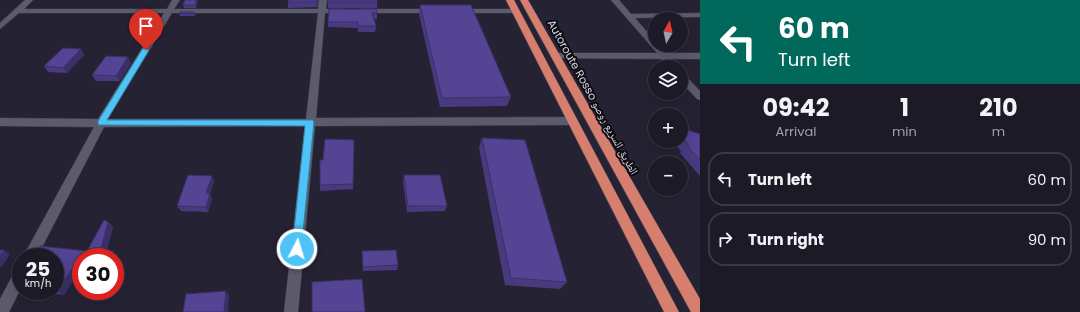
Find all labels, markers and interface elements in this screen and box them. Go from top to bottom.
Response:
pin [129,9,163,50]
text: 60 m [778,9,850,48]
north arrow [648,12,688,52]
map controls [648,12,688,196]
icon: arrive [135,15,157,37]
icon: left [712,16,764,68]
street label: Autoroute Rosso الطريق السريع روصو [544,17,642,177]
text: Turn left [778,47,850,72]
button: layers [648,60,688,100]
text: 09:42 [762,91,830,124]
text: 1 [900,91,909,124]
text: 210 [979,91,1018,124]
button: + [648,108,688,148]
text: Arrival [776,122,816,141]
text: min [892,122,917,141]
text: m [992,122,1005,141]
button: − [648,156,688,196]
icon: left [714,168,736,190]
text: Turn left [748,169,812,190]
text: 60 m [1028,169,1066,190]
position arrow [276,228,318,270]
icon: right [714,228,736,250]
text: Turn right [748,229,824,250]
text: 90 m [1028,229,1066,250]
speed limit sign: 30 [72,248,124,300]
text: 25 [26,255,50,283]
text: km/h [25,276,51,291]

